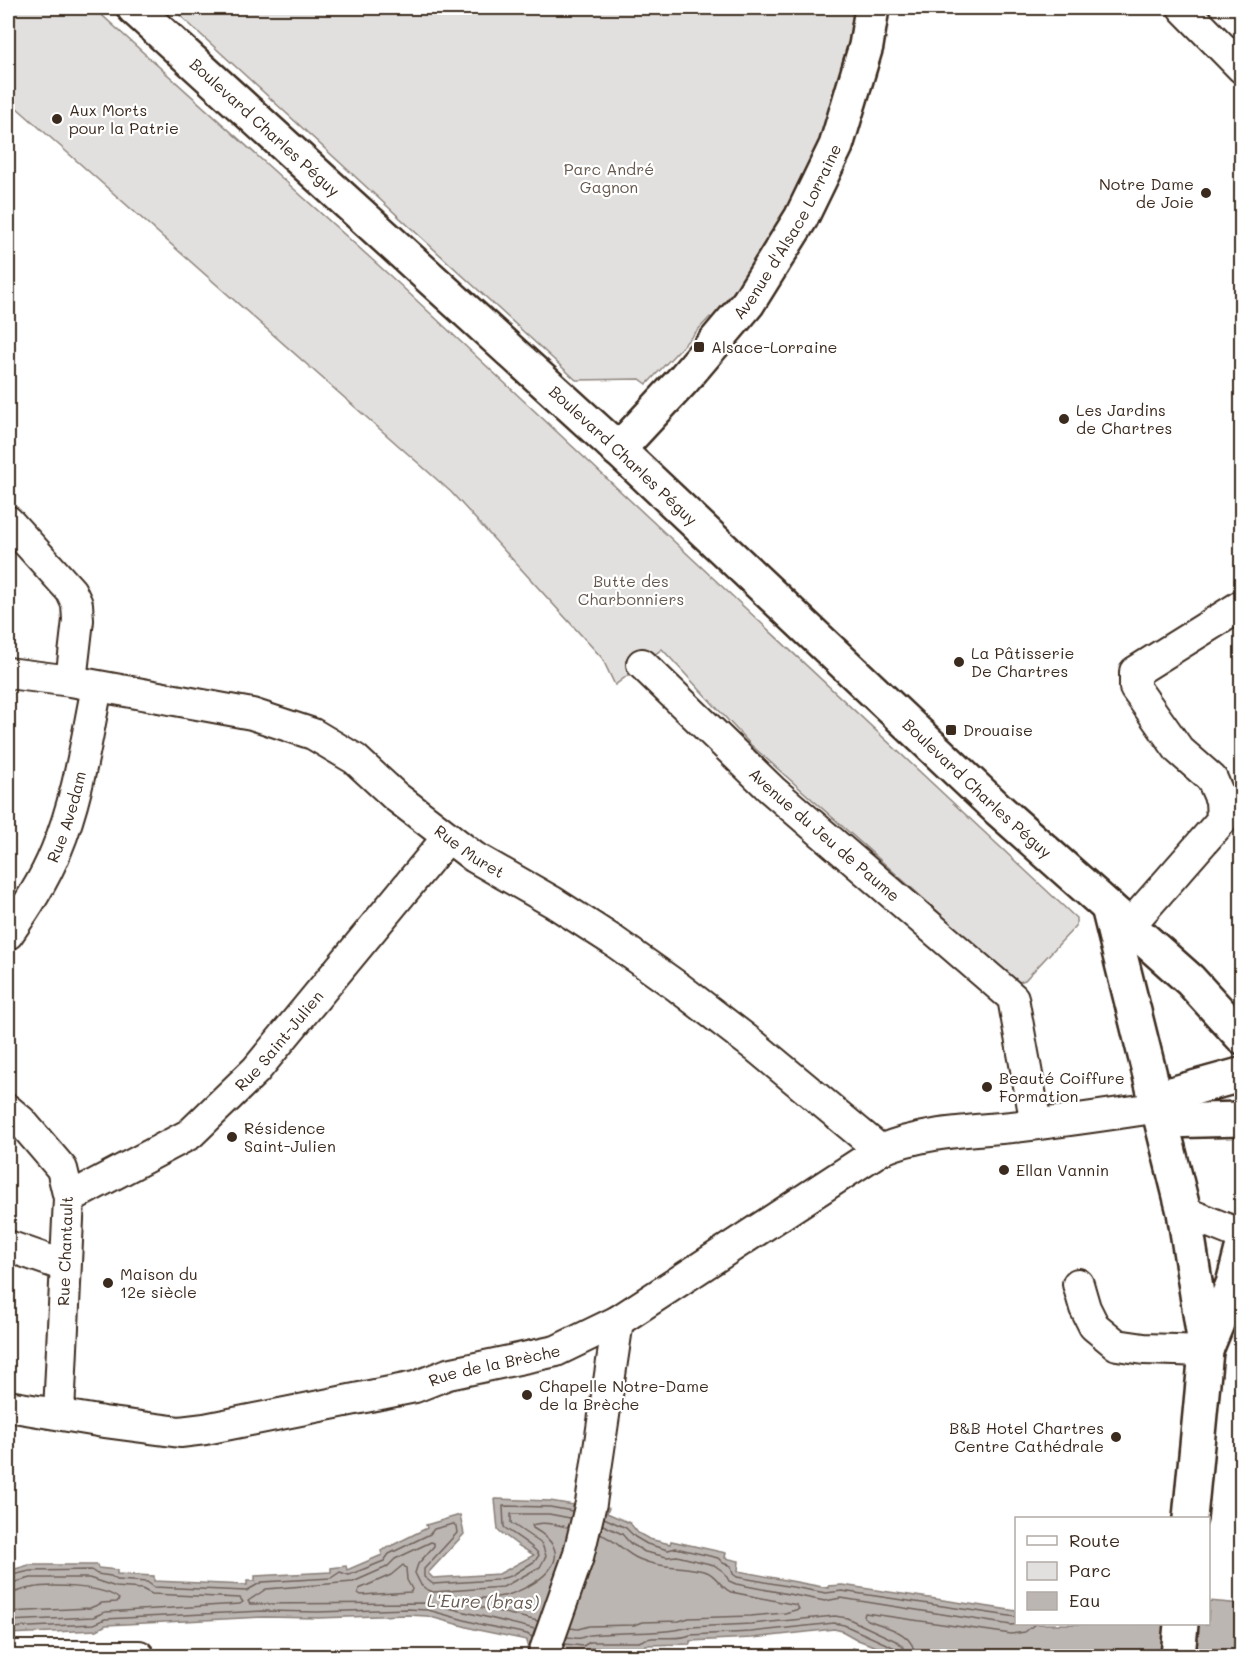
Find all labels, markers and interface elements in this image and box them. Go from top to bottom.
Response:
street label: Boulevard Charles Péguy [186,53,345,201]
place label: Aux Morts pour la Patrie [69,99,179,138]
marker: Aux Morts pour la Patrie [50,112,64,126]
street label: Avenue d'Alsace Lorraine [728,140,845,323]
park label: Parc André Gagnon [564,158,654,197]
place label: Notre Dame de Joie [1099,173,1194,212]
marker: Notre Dame de Joie [1199,186,1213,200]
place label: Alsace-Lorraine [711,336,838,357]
marker: Alsace-Lorraine [692,340,706,354]
street label: Boulevard Charles Péguy [545,381,702,529]
place label: Les Jardins de Chartres [1076,399,1172,438]
marker: Les Jardins de Chartres [1057,412,1071,426]
park label: Butte des Charbonniers [578,570,684,609]
place label: La Pâtisserie De Chartres [971,642,1074,681]
marker: La Pâtisserie De Chartres [952,655,966,669]
street label: Boulevard Charles Péguy [899,714,1057,862]
place label: Drouaise [963,719,1033,740]
marker: Drouaise [944,723,958,737]
street label: Avenue du Jeu de Paume [745,763,905,906]
street label: Rue Avedam [41,769,90,866]
street label: Rue Muret [431,819,508,882]
street label: Rue Saint-Julien [230,986,327,1095]
place label: Beauté Coiffure Formation [999,1067,1125,1106]
marker: Beauté Coiffure Formation [980,1080,994,1094]
place label: Résidence Saint-Julien [244,1117,336,1156]
marker: Résidence Saint-Julien [225,1130,239,1144]
place label: Ellan Vannin [1016,1159,1109,1180]
marker: Ellan Vannin [997,1163,1011,1177]
street label: Rue Chantault [52,1196,77,1306]
place label: Maison du 12e siècle [120,1263,198,1302]
marker: Maison du 12e siècle [101,1276,115,1290]
street label: Rue de la Brèche [425,1339,562,1391]
place label: Chapelle Notre-Dame de la Brèche [539,1375,709,1414]
marker: Chapelle Notre-Dame de la Brèche [520,1388,534,1402]
place label: B&B Hotel Chartres Centre Cathédrale [949,1417,1104,1456]
marker: B&B Hotel Chartres Centre Cathédrale [1109,1430,1123,1444]
legend [1015,1517,1210,1625]
text: Route [1069,1528,1120,1552]
text: Parc [1069,1558,1111,1582]
water label: L'Eure (bras) [427,1588,539,1614]
text: Eau [1069,1588,1100,1612]

